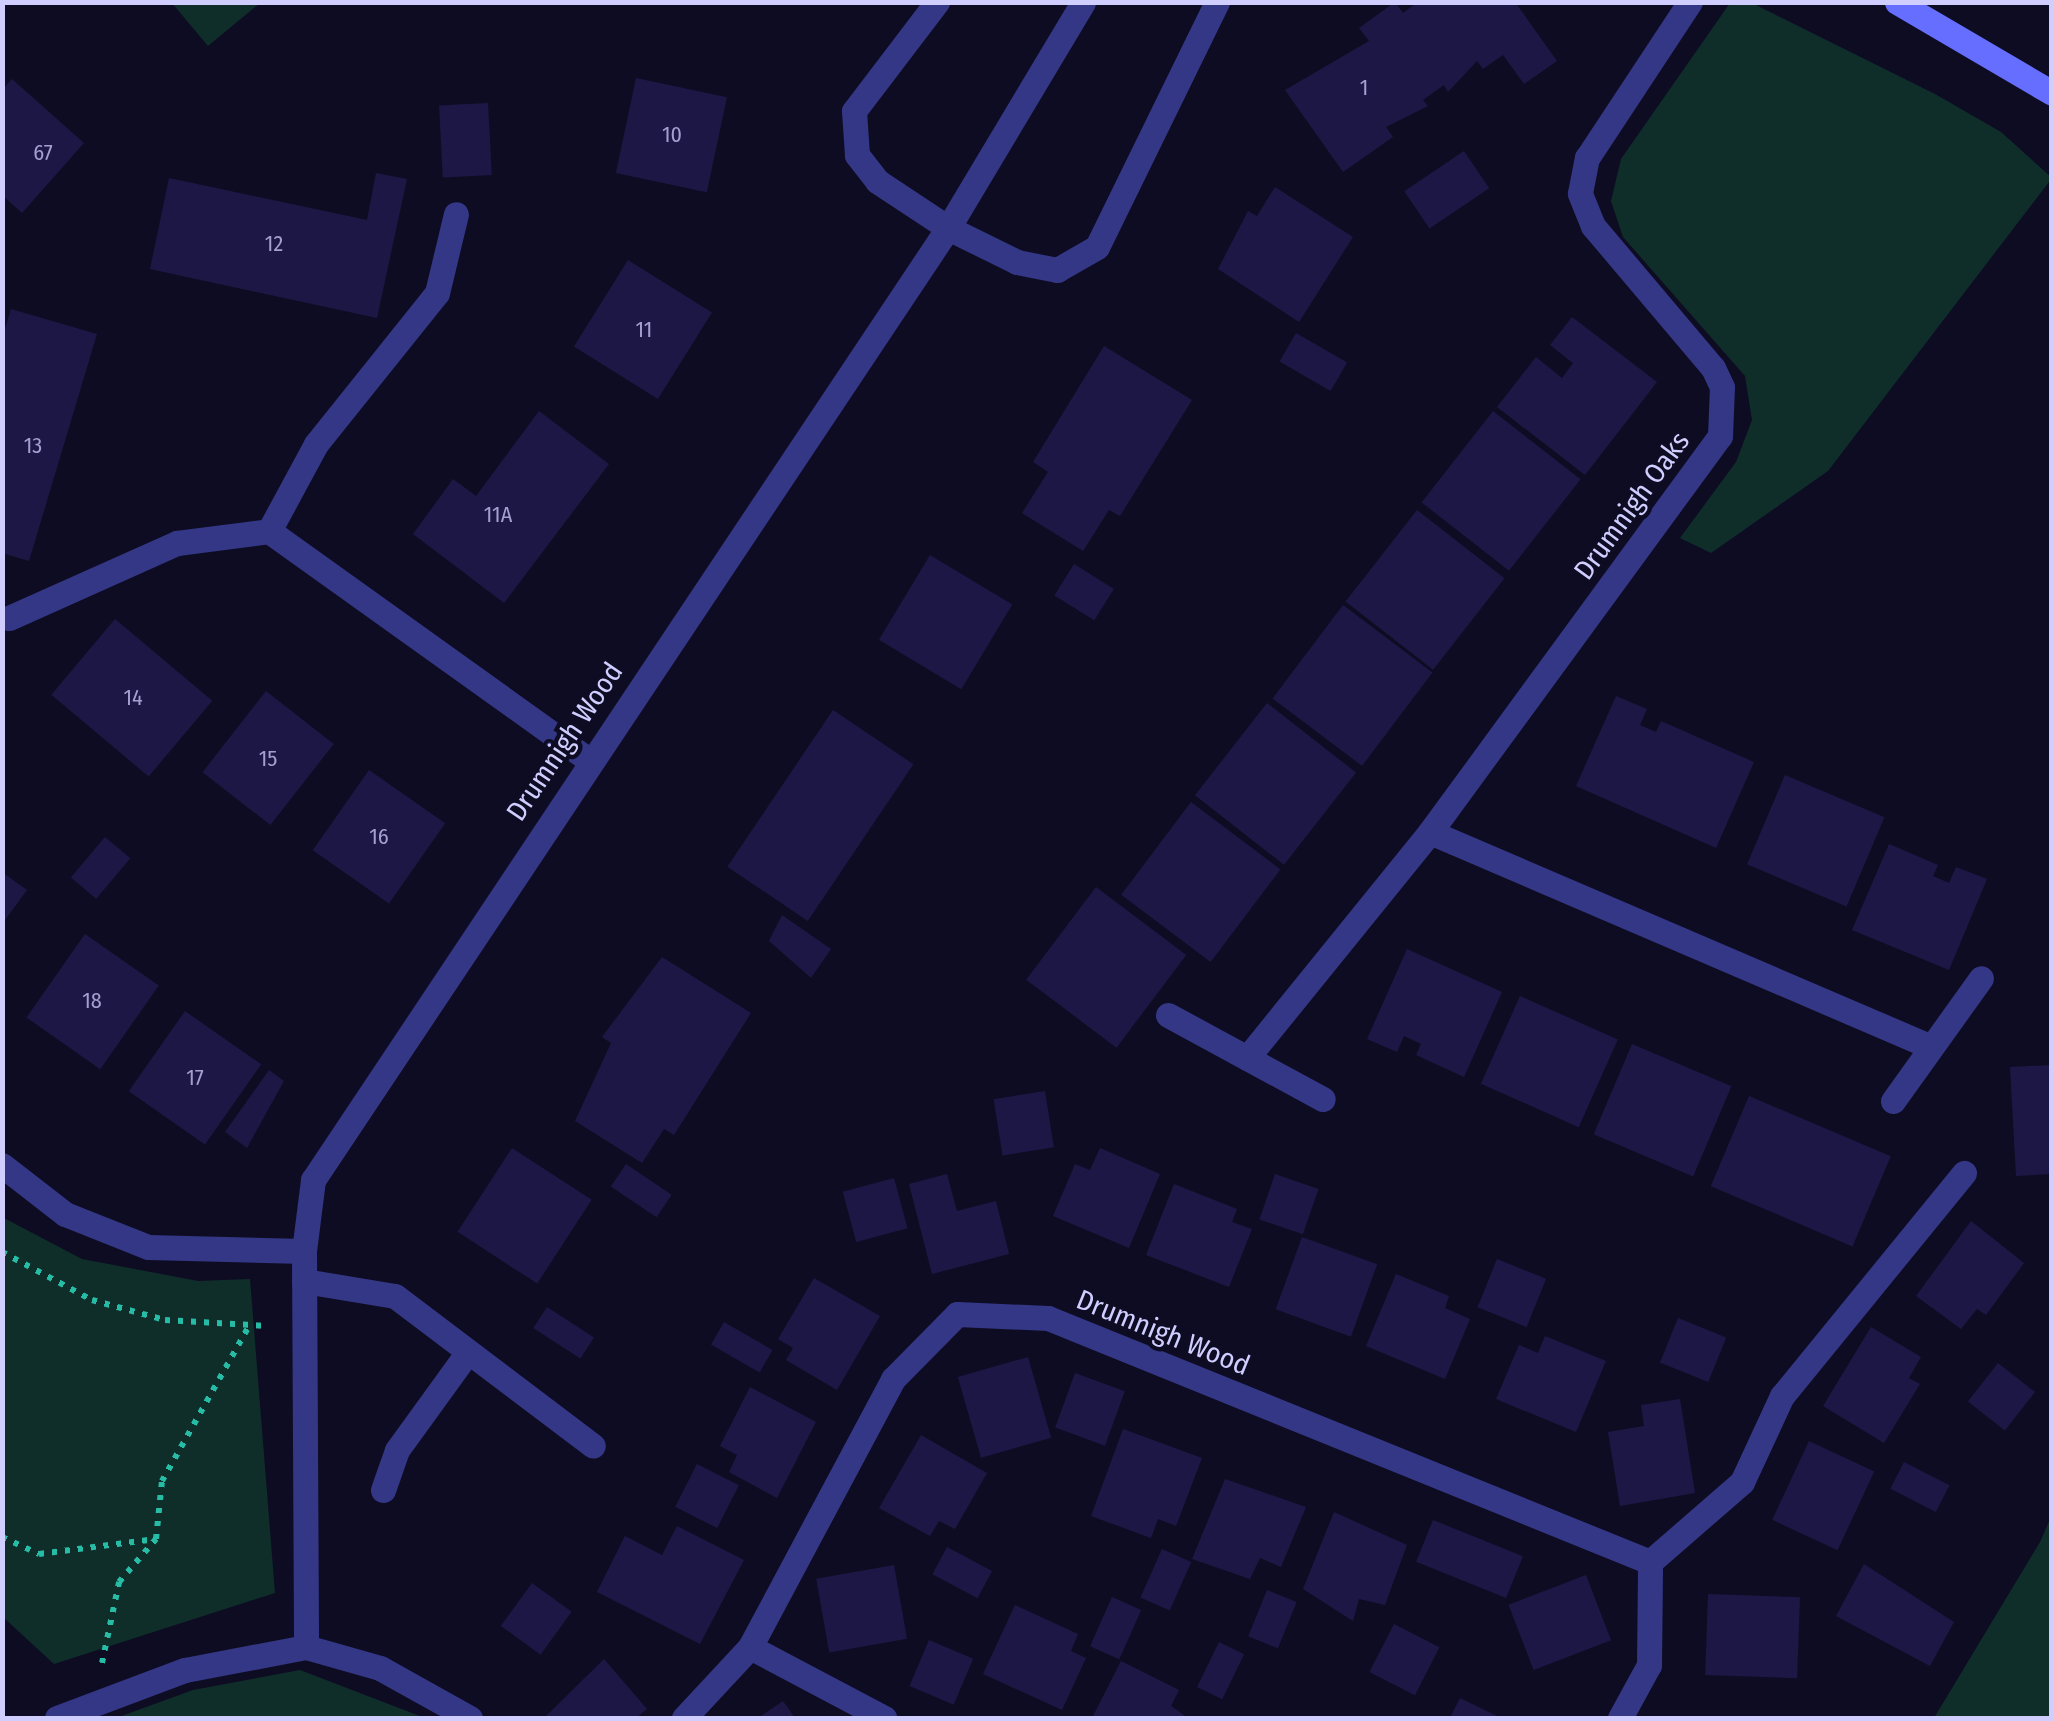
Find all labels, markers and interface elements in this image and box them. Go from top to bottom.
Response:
house number: 1 [1360,75,1368,101]
house number: 10 [662,122,682,148]
house number: 67 [33,140,53,166]
house number: 12 [265,231,283,257]
house number: 11 [636,317,652,343]
street label: Drumnigh Oaks [1567,426,1697,586]
house number: 13 [24,433,42,459]
house number: 11A [484,502,512,528]
street label: Drumnigh Wood [500,656,630,828]
house number: 14 [123,685,143,711]
house number: 15 [259,746,277,772]
house number: 16 [369,824,389,850]
house number: 18 [82,988,102,1014]
house number: 17 [186,1065,204,1091]
street label: Drumnigh Wood [1072,1283,1254,1383]

